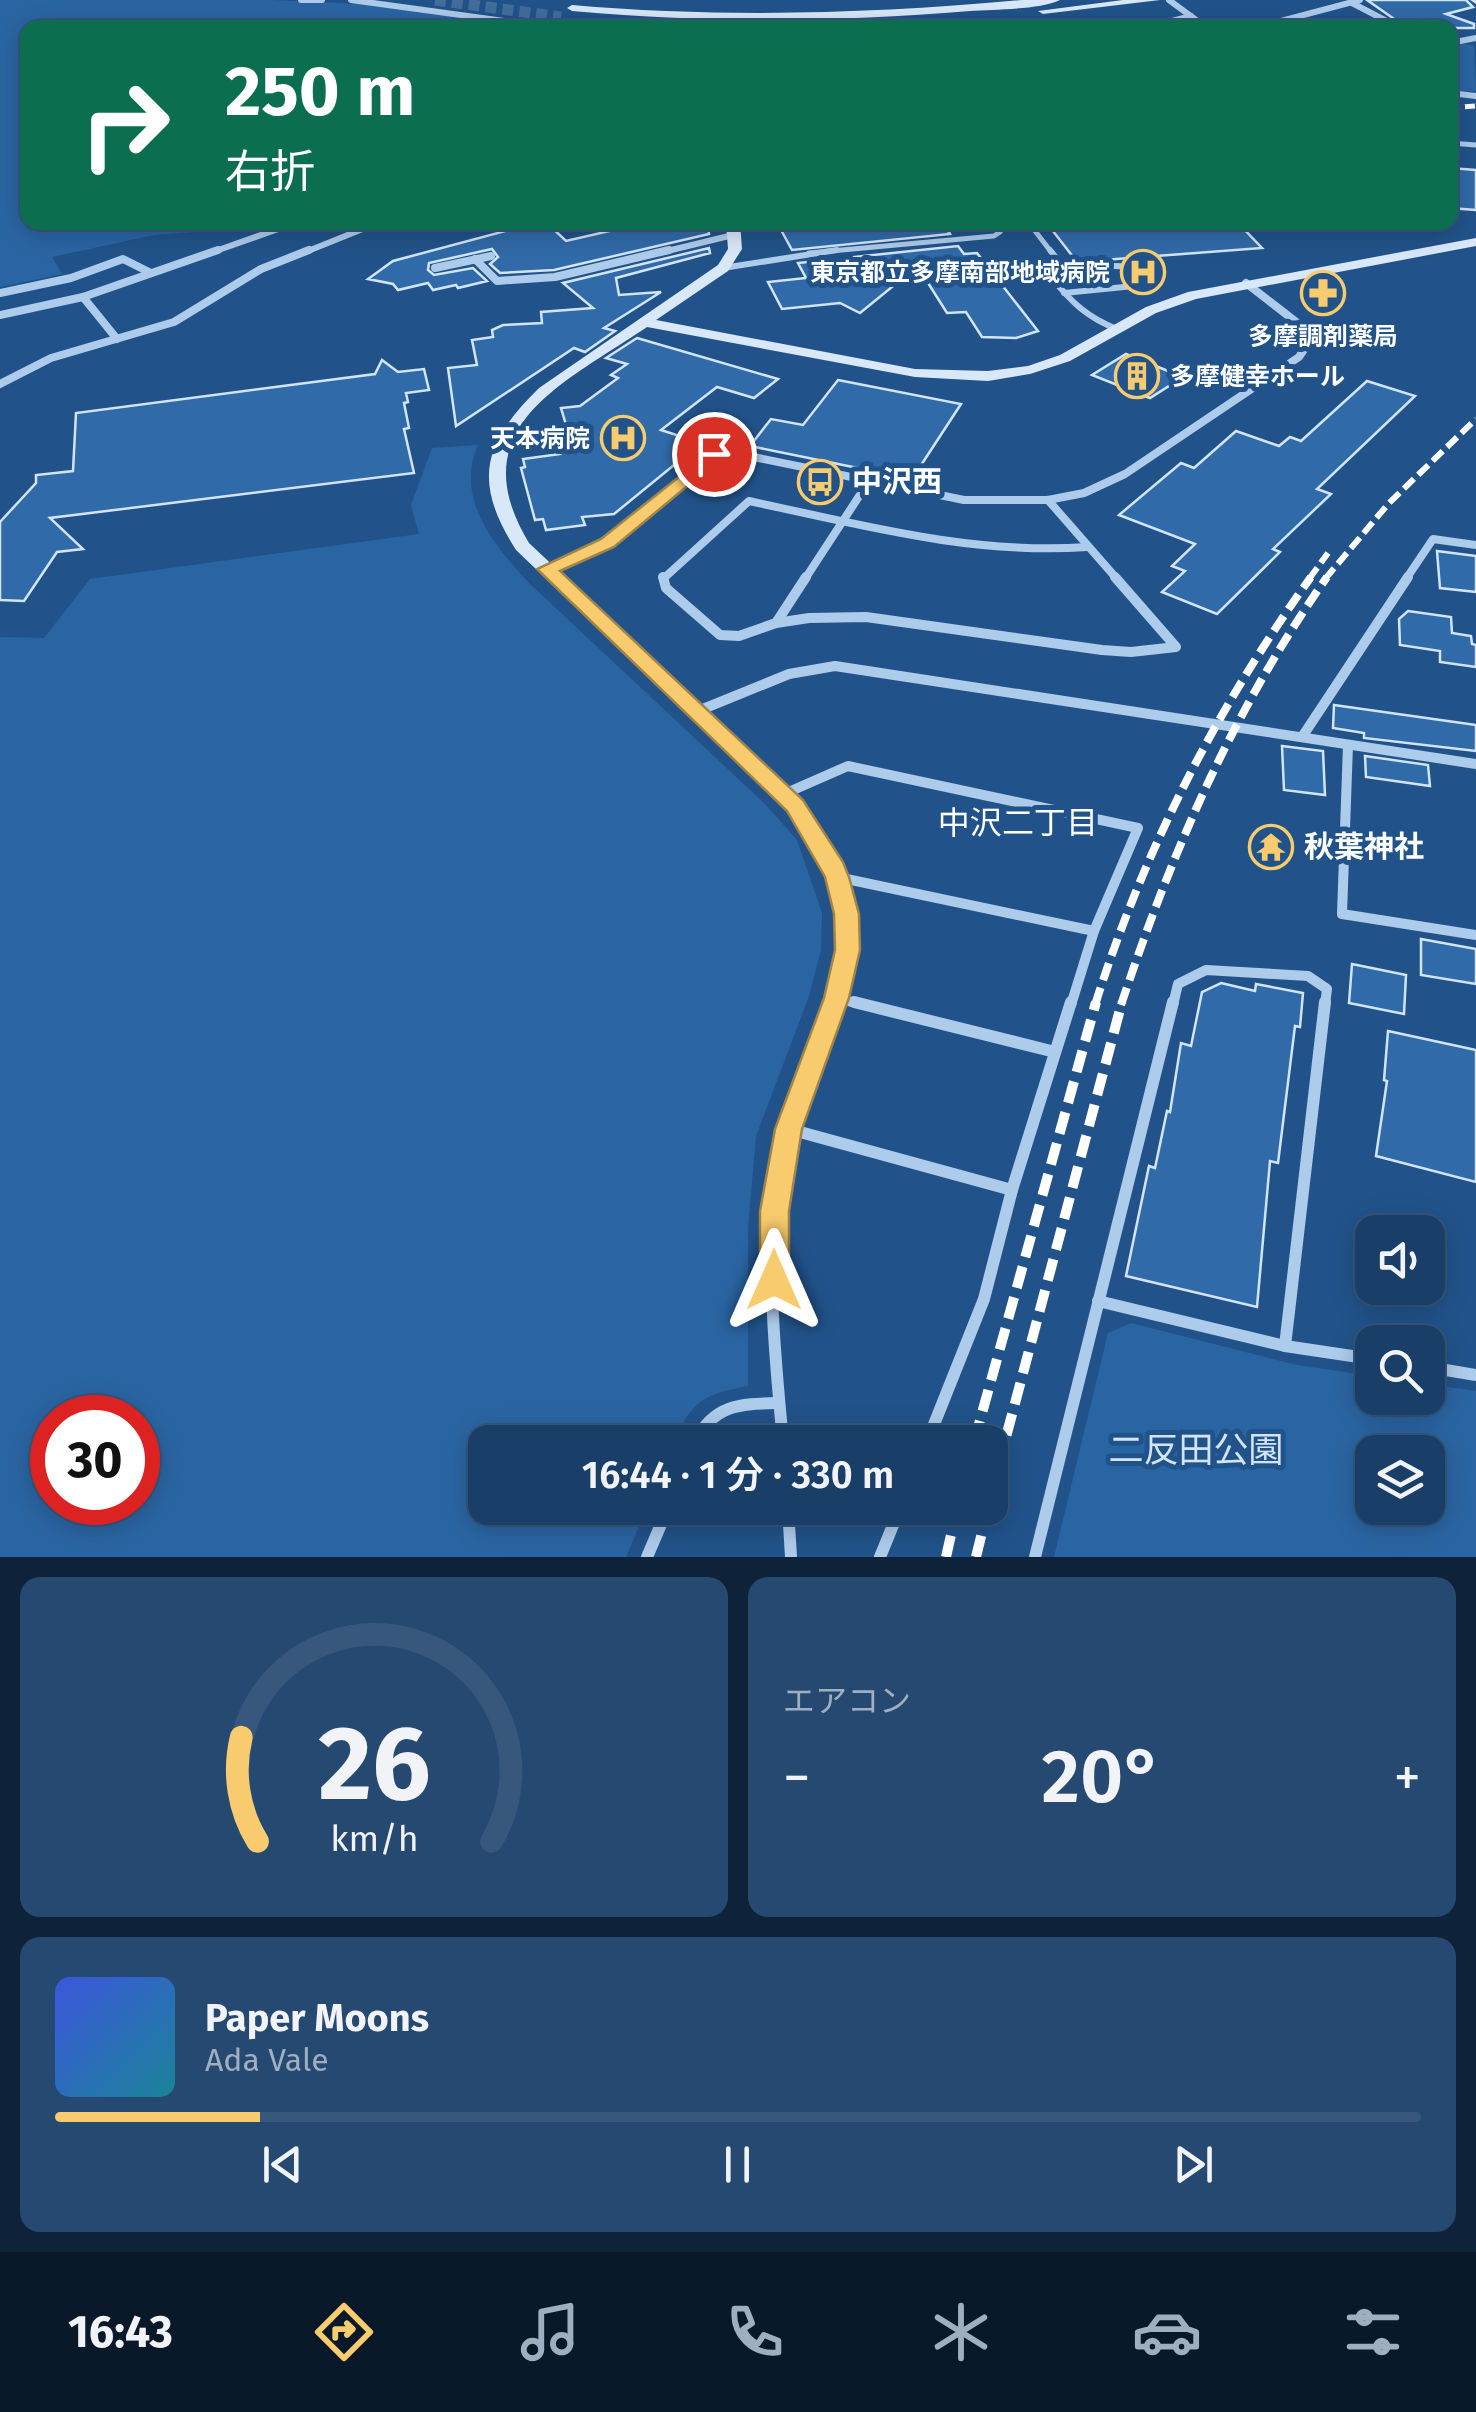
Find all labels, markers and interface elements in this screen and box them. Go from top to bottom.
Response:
text: 250 m [225,50,415,134]
icon: right [60,60,190,190]
text: 右折 [225,145,315,199]
hospital icon: 東京都立多摩南部地域病院 [1120,249,1166,295]
place label: 東京都立多摩南部地域病院 [810,258,1110,288]
pharmacy icon: 多摩調剤薬局 [1300,270,1346,316]
place label: 多摩調剤薬局 [1248,322,1398,352]
building icon: 多摩健幸ホール [1114,353,1160,399]
place label: 多摩健幸ホール [1170,362,1345,392]
pin [672,412,757,497]
hospital icon: 天本病院 [600,415,646,461]
place label: 天本病院 [490,424,590,454]
icon: arrive [687,427,742,482]
bus stop icon: 中沢西 [797,459,843,505]
place label: 中沢西 [852,464,942,500]
district label: 中沢二丁目 [938,804,1098,842]
temple icon: 秋葉神社 [1248,824,1294,870]
place label: 秋葉神社 [1304,829,1424,865]
map controls [1355,1215,1445,1525]
button: sound [1355,1215,1445,1305]
position arrow [722,1228,826,1332]
button: search [1355,1325,1445,1415]
speed limit sign: 30 [30,1395,160,1525]
park label: 二反田公園 [1108,1429,1284,1471]
button: layers [1355,1435,1445,1525]
text: 16:44 · 1 分 · 330 m [582,1452,894,1498]
text: エアコン [783,1682,911,1720]
text: 26 [318,1702,430,1827]
text: 20° [1042,1732,1162,1822]
text: − [783,1745,811,1811]
text: + [1394,1745,1421,1811]
text: km/h [330,1818,418,1860]
text: Paper Moons [205,1995,429,2041]
text: Ada Vale [205,2041,329,2079]
icon: previous [255,2137,310,2192]
icon: pause [710,2137,765,2192]
icon: next [1166,2137,1221,2192]
icon: directions [309,2297,379,2367]
icon: music [515,2297,585,2367]
icon: phone [720,2297,790,2367]
icon: climate [926,2297,996,2367]
icon: car [1132,2297,1202,2367]
icon: filters [1338,2297,1408,2367]
text: 16:43 [68,2305,173,2359]

